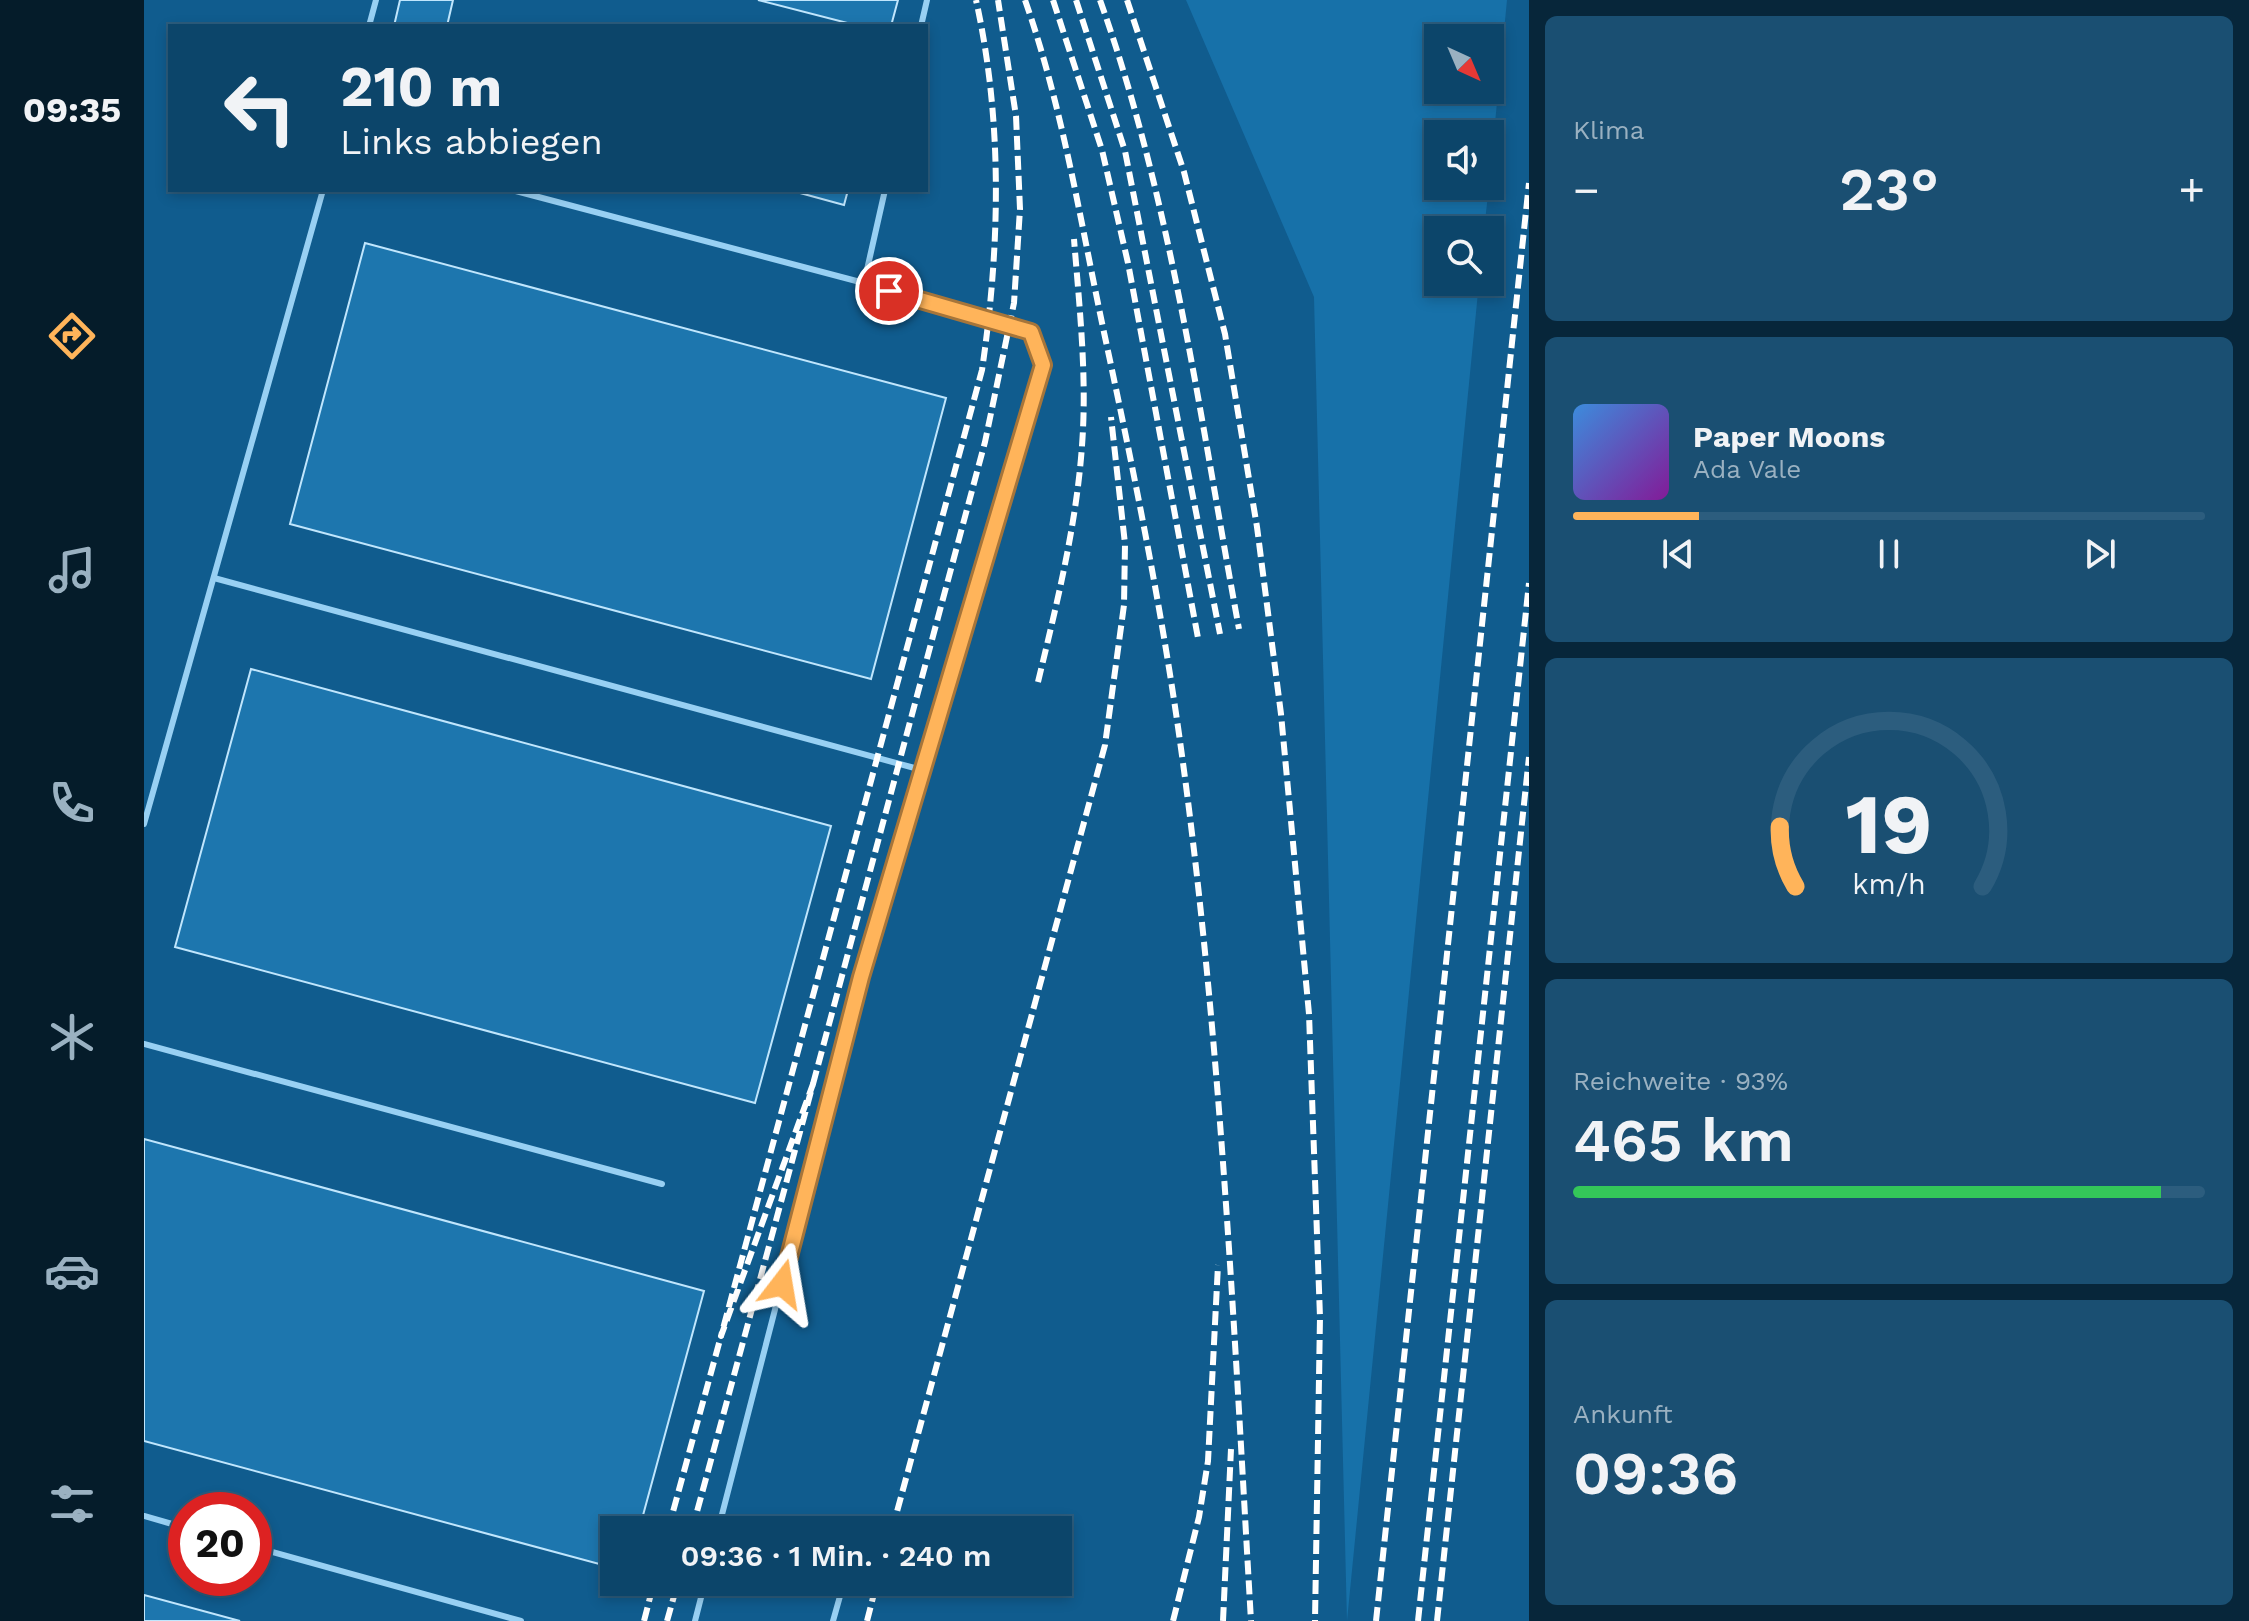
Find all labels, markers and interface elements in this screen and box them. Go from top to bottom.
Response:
north arrow [1424,24,1504,104]
map controls [1424,24,1504,296]
text: 210 m [340,54,502,120]
icon: left [208,56,312,160]
text: 09:35 [23,89,121,131]
text: Klima [1573,115,1644,145]
button: sound [1424,120,1504,200]
text: Links abbiegen [340,121,603,163]
text: 23° [1839,154,1939,225]
text: − [1573,164,1600,216]
text: + [2178,164,2205,216]
button: search [1424,216,1504,296]
pin [855,257,923,325]
icon: arrive [867,269,911,313]
icon: directions [44,308,100,364]
text: Paper Moons [1693,419,1885,454]
text: Ada Vale [1693,454,1801,484]
icon: previous [1656,532,1700,576]
icon: pause [1867,532,1911,576]
icon: next [2078,532,2122,576]
icon: music [44,542,100,598]
icon: phone [44,775,100,831]
text: 19 [1845,775,1933,872]
text: km/h [1852,867,1926,901]
icon: climate [44,1009,100,1065]
text: Reichweite · 93% [1573,1066,1788,1096]
text: 465 km [1573,1105,1794,1176]
position arrow [740,1242,824,1326]
icon: car [44,1243,100,1299]
text: Ankunft [1573,1399,1673,1429]
text: 09:36 [1573,1438,1738,1509]
icon: filters [44,1476,100,1532]
speed limit sign: 20 [168,1492,272,1596]
text: 09:36 · 1 Min. · 240 m [681,1538,991,1573]

